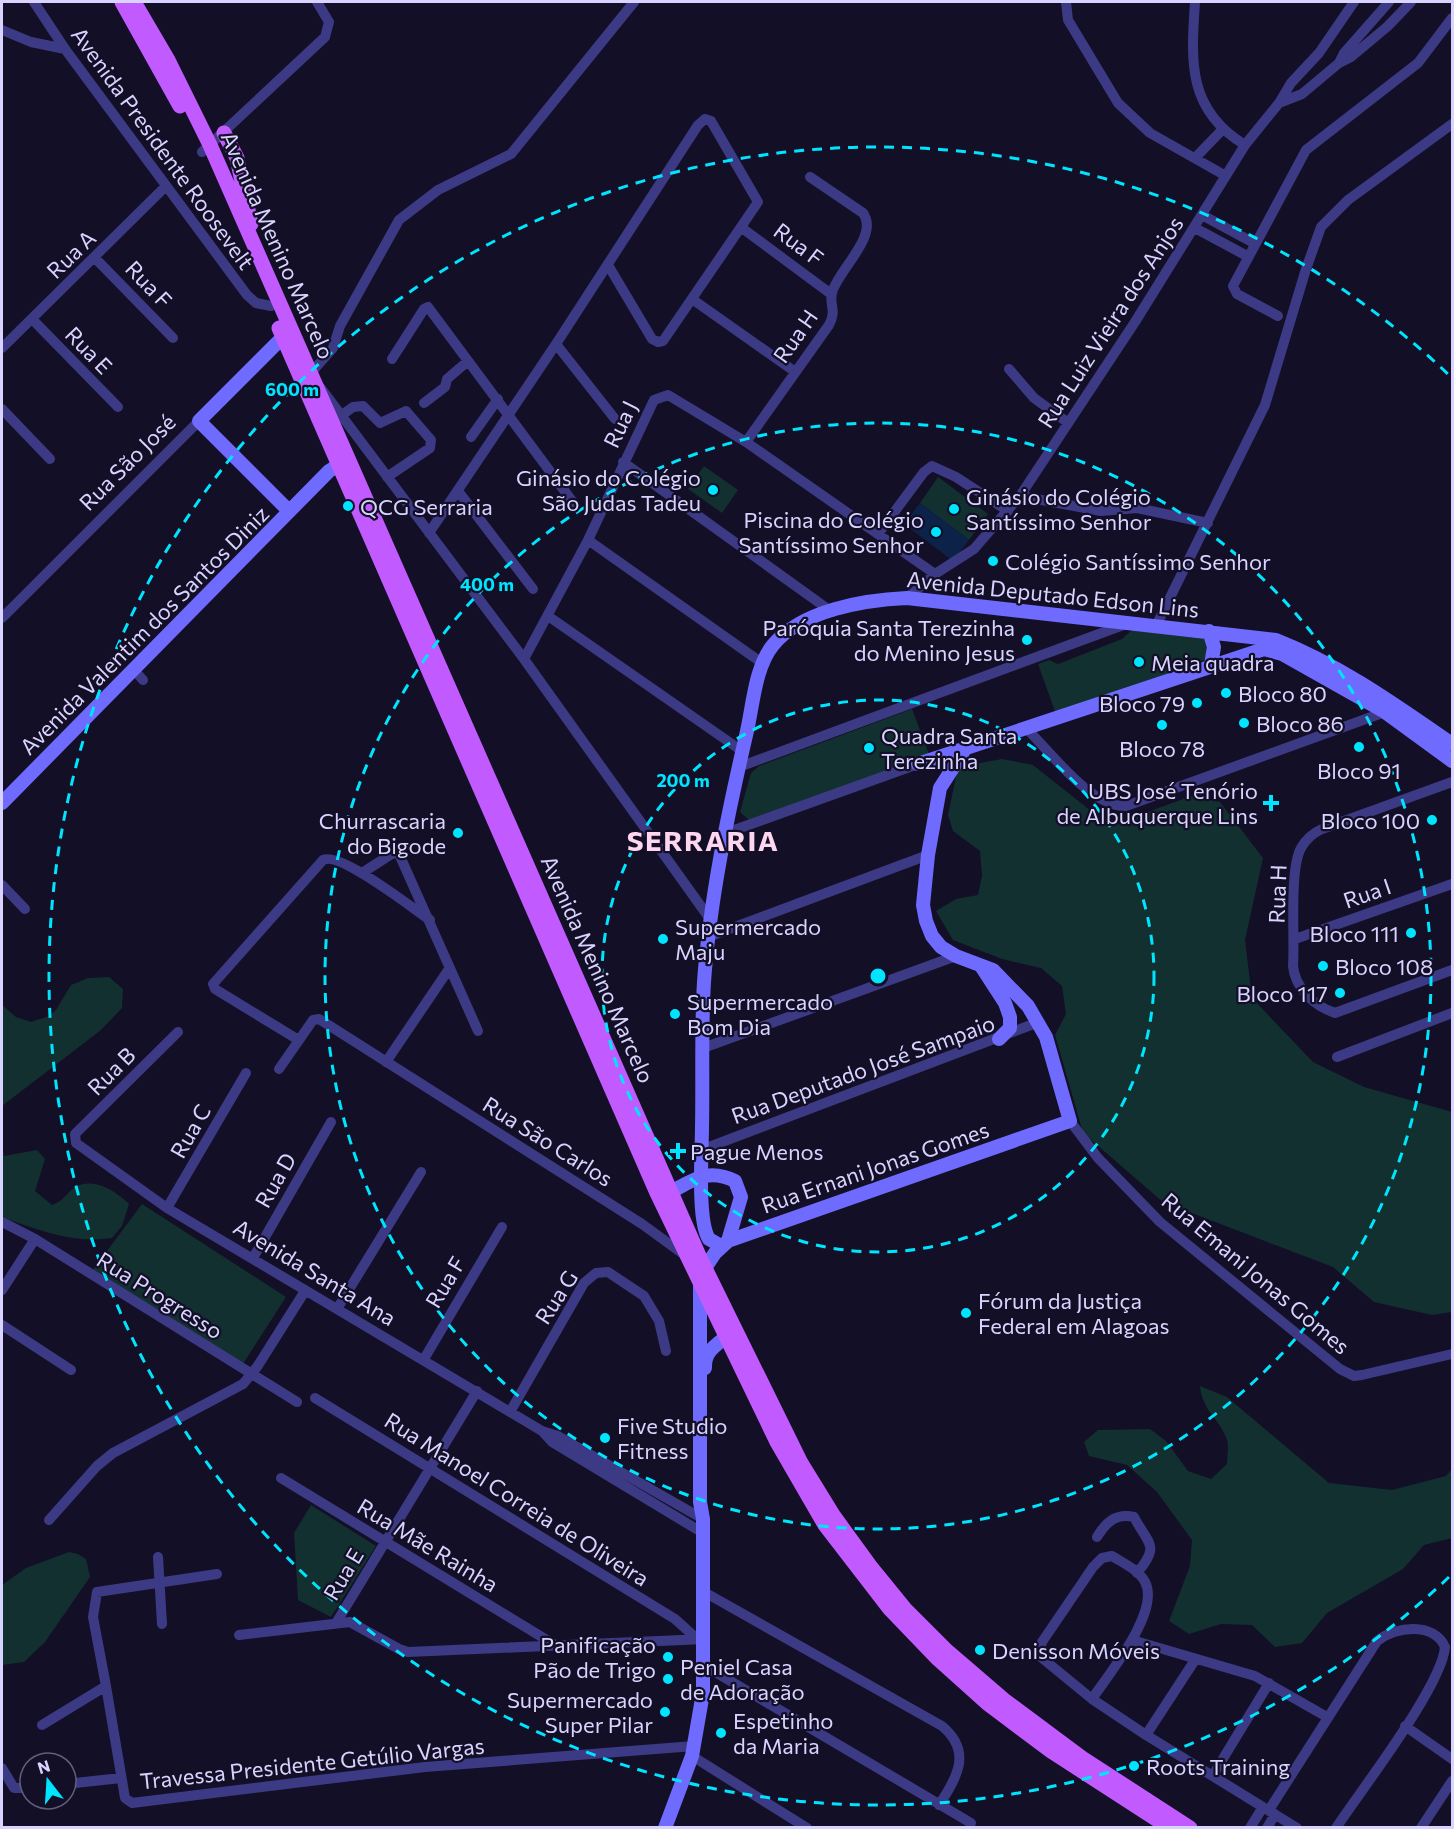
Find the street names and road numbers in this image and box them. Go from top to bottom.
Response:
street label: Avenida Presidente Roosevelt [66,21,260,275]
street label: Avenida Menino Marcelo [216,127,340,363]
street label: Rua Luiz Vieira dos Anjos [1031,211,1189,433]
street label: Rua F [769,217,829,271]
street label: Rua A [41,224,101,284]
street label: Rua F [120,255,178,313]
street label: Rua H [767,304,823,368]
street label: Rua E [60,321,118,379]
street label: Rua J [597,396,643,452]
street label: Rua São José [73,408,181,516]
street label: Avenida Valentim dos Santos Diniz [14,500,274,760]
street label: Avenida Deputado Edson Lins [905,565,1201,623]
street label: Avenida Menino Marcelo [536,851,660,1087]
street label: Rua H [1262,864,1292,924]
street label: Rua I [1340,872,1394,914]
street label: Rua Deputado José Sampaio [728,1009,998,1129]
street label: Rua B [81,1041,141,1101]
street label: Rua São Carlos [478,1090,618,1192]
street label: Rua C [164,1099,216,1163]
street label: Rua Ernani Jonas Gomes [758,1115,992,1219]
street label: Rua D [249,1148,301,1212]
street label: Rua Emani Jonas Gomes [1157,1187,1355,1359]
street label: Avenida Santa Ana [229,1213,401,1331]
street label: Rua Progresso [92,1246,228,1344]
street label: Rua F [419,1251,471,1313]
street label: Rua G [529,1265,583,1329]
street label: Rua Manoel Correia de Oliveira [380,1406,654,1592]
street label: Rua Mãe Rainha [353,1492,503,1598]
street label: Rua E [317,1543,369,1605]
street label: Travessa Presidente Getúlio Vargas [138,1731,486,1795]

